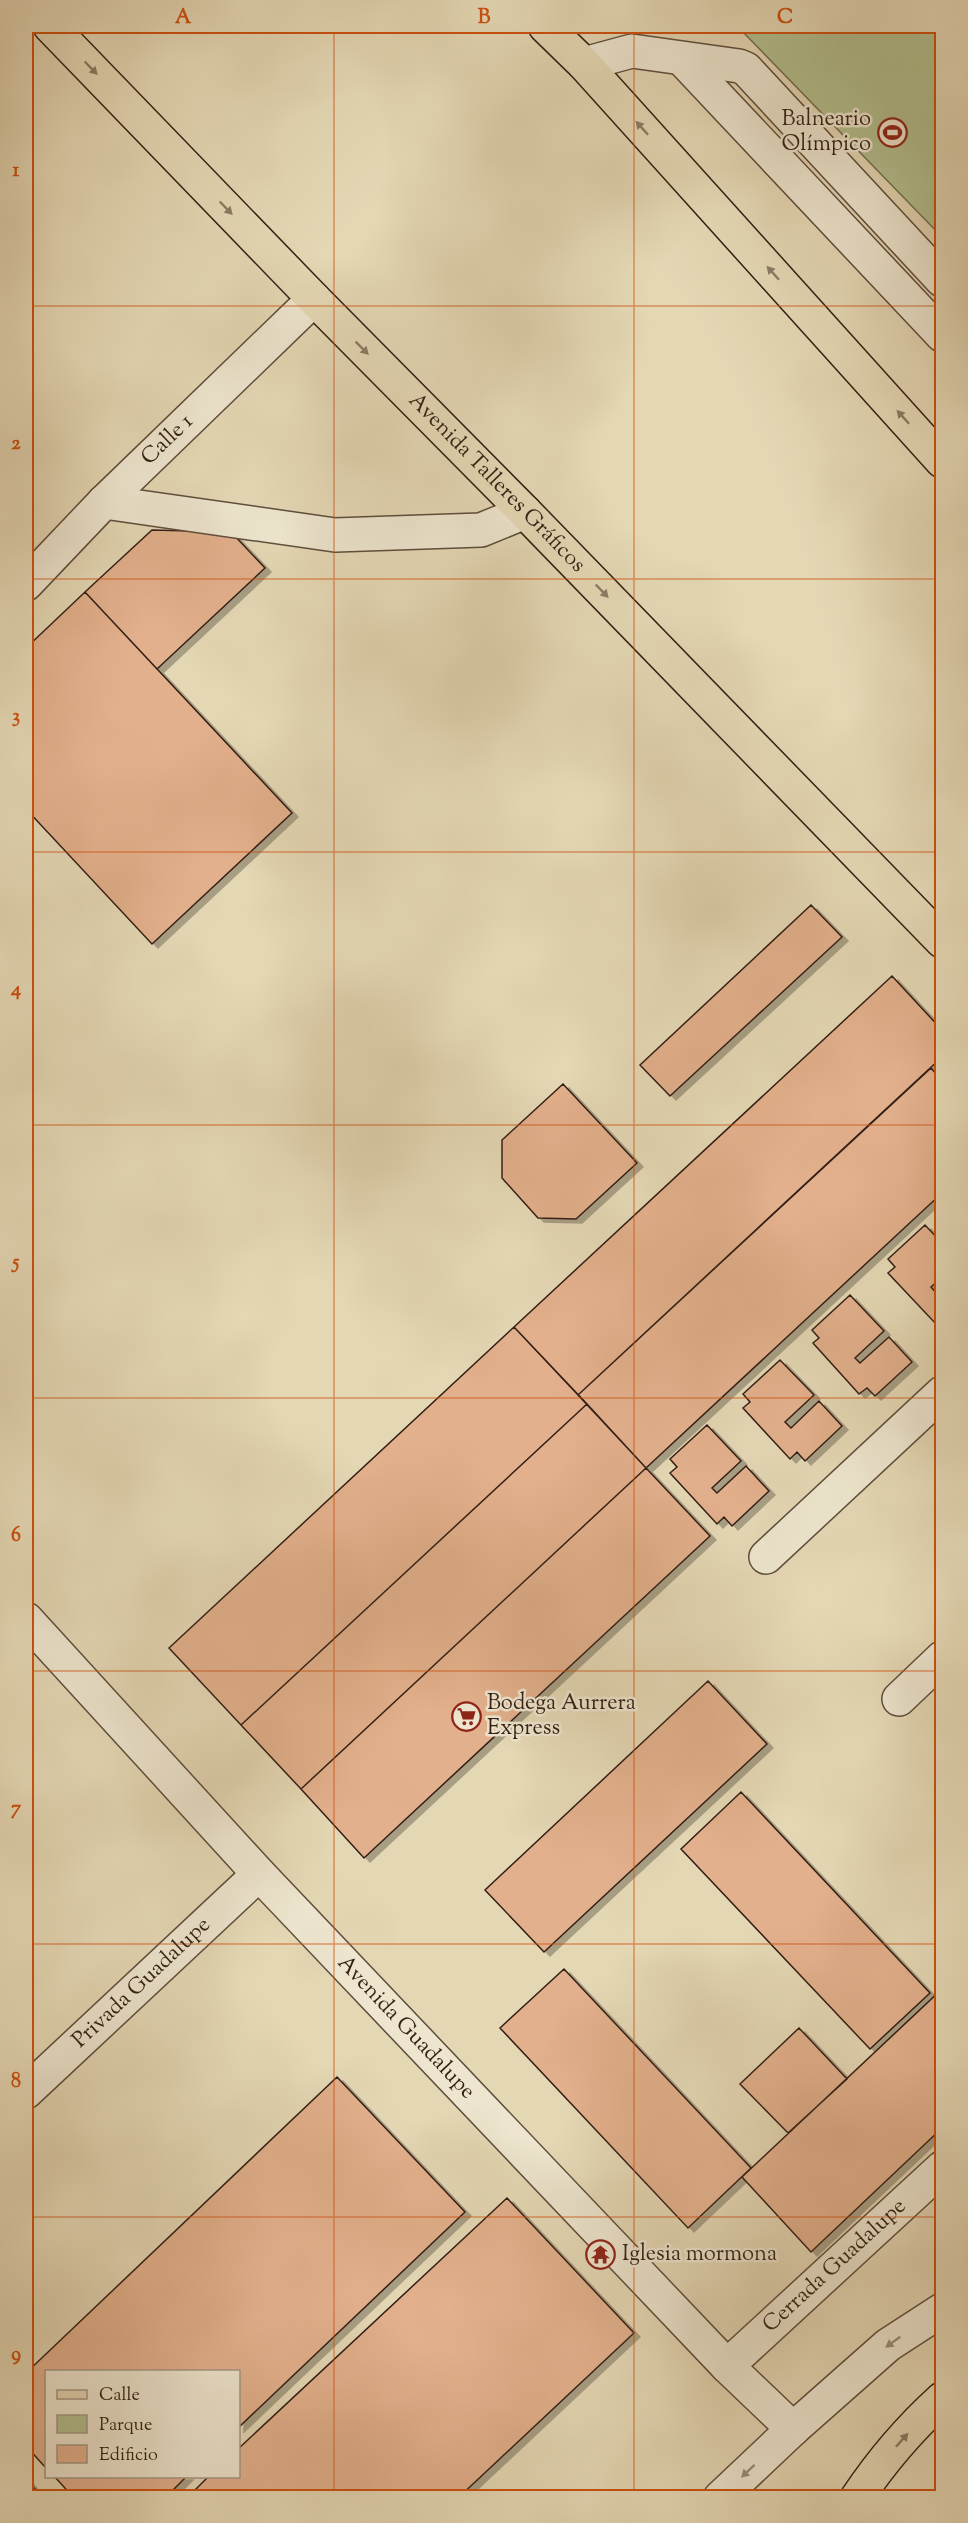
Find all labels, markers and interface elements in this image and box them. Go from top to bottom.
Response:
text: A [175,4,192,33]
text: B [478,4,491,33]
text: C [777,4,793,33]
one-way arrow [83,60,97,74]
place label: Balneario Olímpico [782,104,871,161]
sports icon: Balneario Olímpico [876,117,908,149]
one-way arrow [636,121,649,136]
text: 1 [13,157,20,186]
one-way arrow [219,200,232,215]
one-way arrow [766,266,780,280]
one-way arrow [355,340,369,355]
street label: Avenida Talleres Gráficos [400,386,592,581]
street label: Calle 1 [134,407,202,473]
one-way arrow [897,410,910,425]
text: 2 [11,430,21,459]
one-way arrow [595,584,609,599]
text: 3 [12,703,20,732]
text: 4 [10,976,21,1005]
text: 5 [11,1249,20,1278]
text: 6 [11,1522,21,1551]
place label: Bodega Aurrera Express [487,1688,636,1745]
supermarket icon: Bodega Aurrera Express [450,1701,482,1733]
text: 7 [11,1795,22,1824]
street label: Privada Guadalupe [66,1910,219,2056]
street label: Avenida Guadalupe [329,1949,482,2107]
text: 8 [11,2068,21,2097]
street label: Cerrada Guadalupe [756,2192,914,2341]
temple icon: Iglesia mormona [585,2239,617,2271]
place label: Iglesia mormona [622,2239,777,2271]
one-way arrow [886,2336,902,2348]
text: 9 [11,2341,21,2370]
legend [45,2370,240,2478]
text: Calle [99,2383,140,2409]
text: Parque [99,2413,152,2439]
one-way arrow [895,2433,908,2448]
text: Edificio [99,2443,158,2469]
one-way arrow [741,2464,755,2478]

